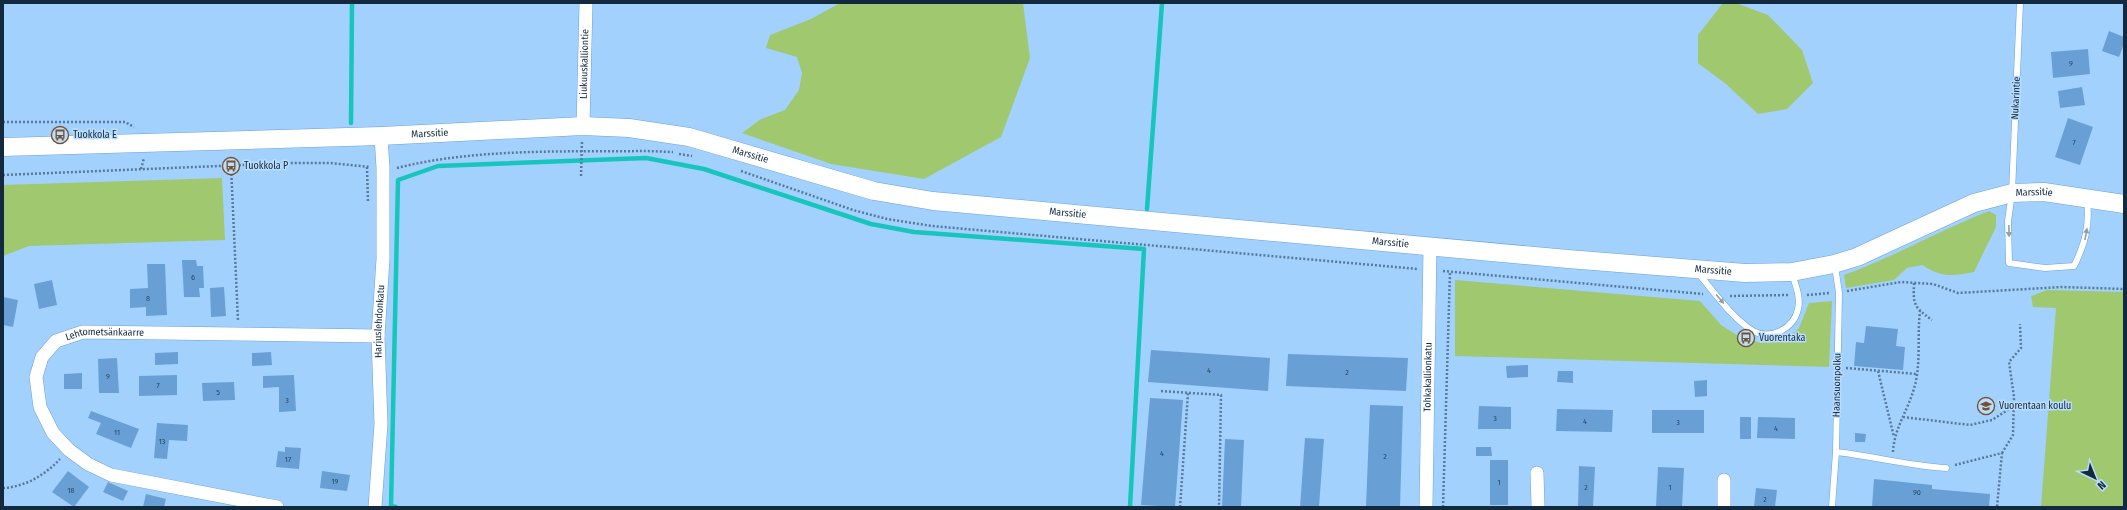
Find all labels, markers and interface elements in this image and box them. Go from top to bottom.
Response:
street label: Liukuuskalliontie [578,29,591,99]
house number: 9 [2069,59,2073,68]
street label: Nukarintie [2009,76,2023,120]
bus stop icon: Tuokkola E [50,125,70,145]
street label: Marssitie [411,127,449,140]
place label: Tuokkola E [73,129,117,141]
house number: 7 [2072,138,2076,147]
street label: Marssitie [731,144,770,166]
bus stop icon: Tuokkola P [221,156,241,176]
place label: Tuokkola P [244,160,288,172]
street label: Marssitie [2015,186,2054,199]
street label: Marssitie [1049,206,1087,221]
one-way arrow [2006,225,2012,238]
one-way arrow [2083,228,2089,240]
street label: Marssitie [1371,235,1409,250]
street label: Marssitie [1694,263,1732,278]
house number: 6 [191,273,195,282]
street label: Harjuslehdonkatu [372,284,387,358]
house number: 8 [146,294,150,303]
one-way arrow [1715,294,1724,304]
street label: Lehtometsänkaarre [64,326,144,343]
bus stop icon: Vuorentaka [1736,328,1756,348]
place label: Vuorentaka [1759,332,1805,344]
street label: Tohkakallionkatu [1421,342,1435,412]
street label: Haansuonpolku [1830,353,1844,417]
house number: 4 [1207,366,1211,375]
house number: 2 [1345,368,1349,377]
house number: 9 [106,372,110,381]
house number: 7 [156,381,160,390]
house number: 5 [216,388,220,397]
house number: 3 [285,396,289,405]
school or university icon: Vuorentaan koulu [1976,396,1996,416]
place label: Vuorentaan koulu [1999,400,2071,412]
house number: 3 [1493,414,1497,423]
house number: 4 [1583,417,1587,426]
house number: 3 [1676,418,1680,427]
house number: 4 [1774,424,1778,433]
house number: 11 [114,428,120,437]
house number: 13 [159,437,166,446]
house number: 4 [1160,449,1164,458]
house number: 2 [1383,452,1387,461]
house number: 17 [285,455,292,464]
north arrow [2075,458,2115,498]
house number: 19 [331,477,339,486]
house number: 1 [1497,478,1501,487]
text: N [2095,478,2108,492]
house number: 2 [1584,483,1588,492]
house number: 1 [1668,483,1672,492]
house number: 18 [67,486,75,495]
house number: 90 [1913,488,1921,497]
house number: 2 [1763,495,1767,504]

